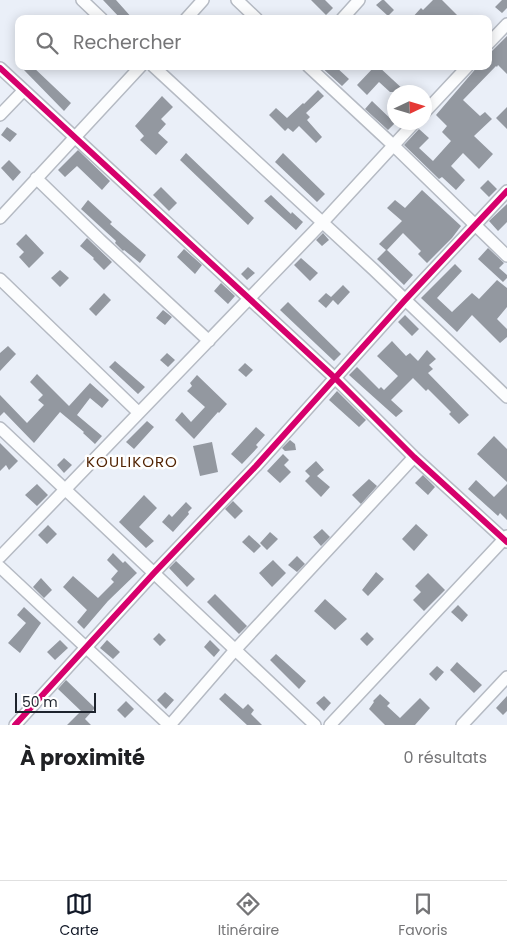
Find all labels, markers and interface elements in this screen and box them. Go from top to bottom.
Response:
search box [15,15,492,70]
icon: search [33,29,61,57]
text: Rechercher [73,29,181,56]
north arrow [387,85,432,130]
district label: KOULIKORO [86,451,178,472]
scale bar [15,690,96,713]
text: 50 m [22,692,58,712]
text: À proximité [20,743,145,772]
text: 0 résultats [403,746,487,769]
tab: Carte [59,890,99,941]
tab: Itinéraire [218,890,279,941]
tab: Favoris [398,890,448,941]

